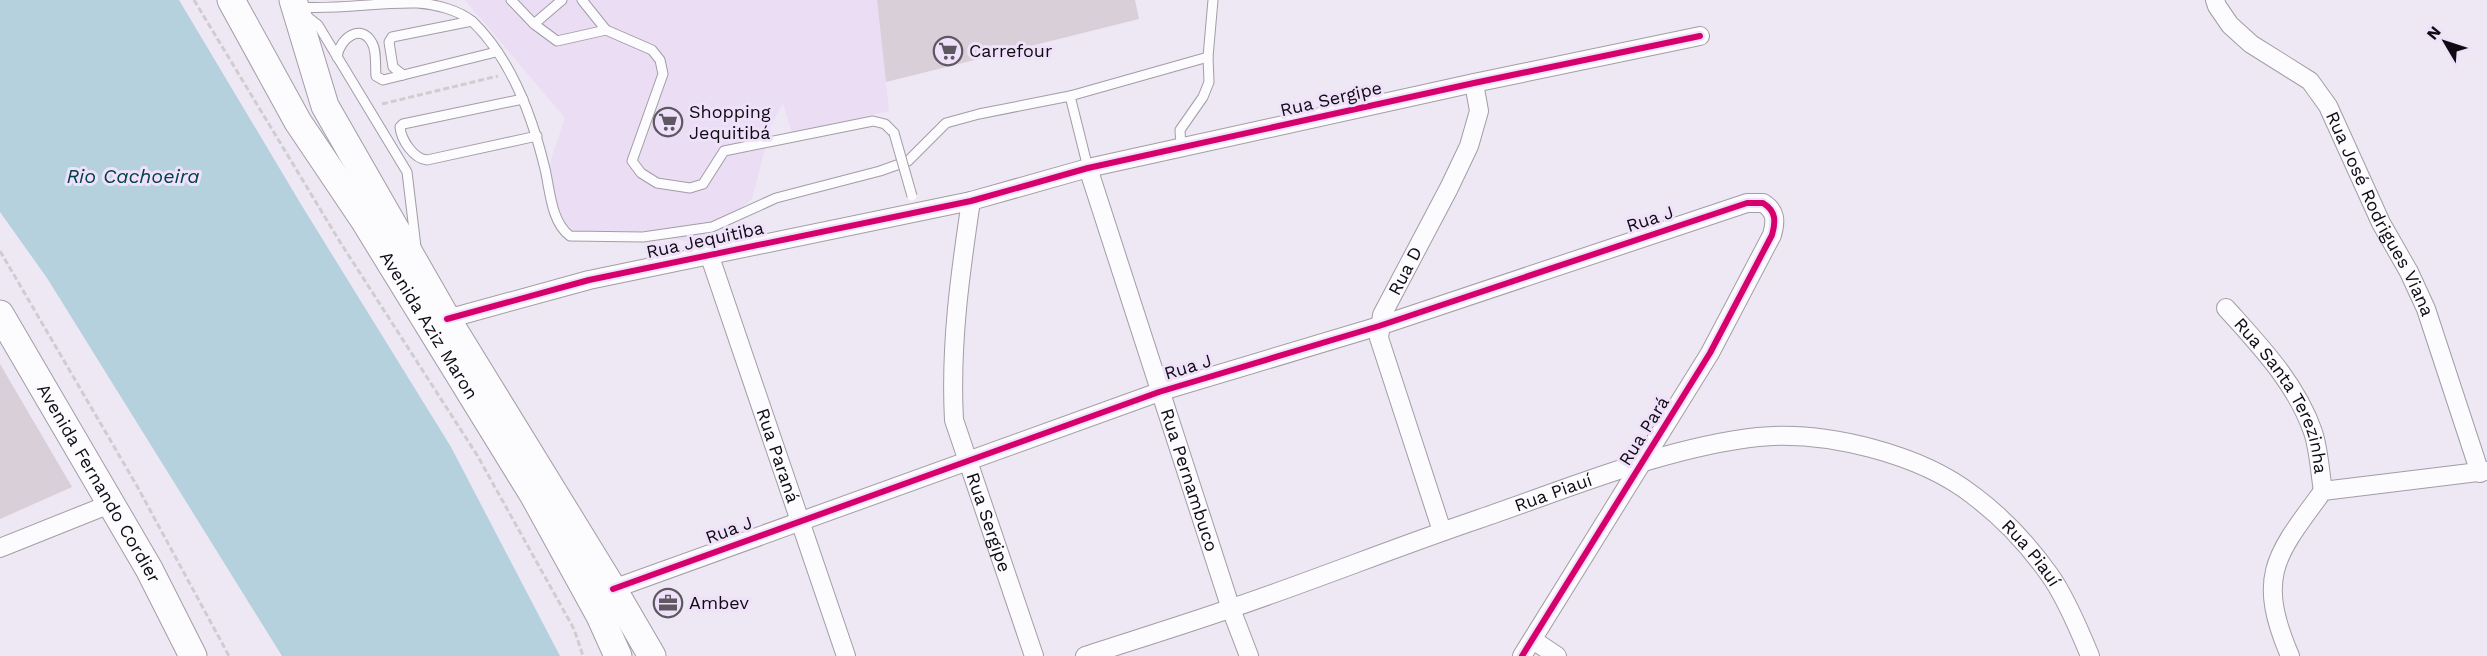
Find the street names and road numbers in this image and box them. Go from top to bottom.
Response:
street label: Rua Sergipe [1278,77,1384,120]
street label: Rua José Rodrigues Viana [2322,108,2439,319]
street label: Rua J [1624,201,1676,236]
street label: Rua Jequitiba [644,217,766,262]
street label: Rua D [1383,243,1426,299]
street label: Avenida Aziz Maron [376,247,483,403]
street label: Rua Santa Terezinha [2230,313,2332,475]
street label: Rua J [1162,349,1214,384]
street label: Avenida Fernando Cordier [33,380,165,586]
street label: Rua Pará [1614,392,1673,469]
street label: Rua Paraná [752,405,804,506]
street label: Rua Pernambuco [1157,406,1223,554]
street label: Rua Piauí [1511,469,1595,516]
street label: Rua Sergipe [963,470,1016,575]
street label: Rua J [702,511,755,548]
street label: Rua Piauí [1998,515,2065,590]

